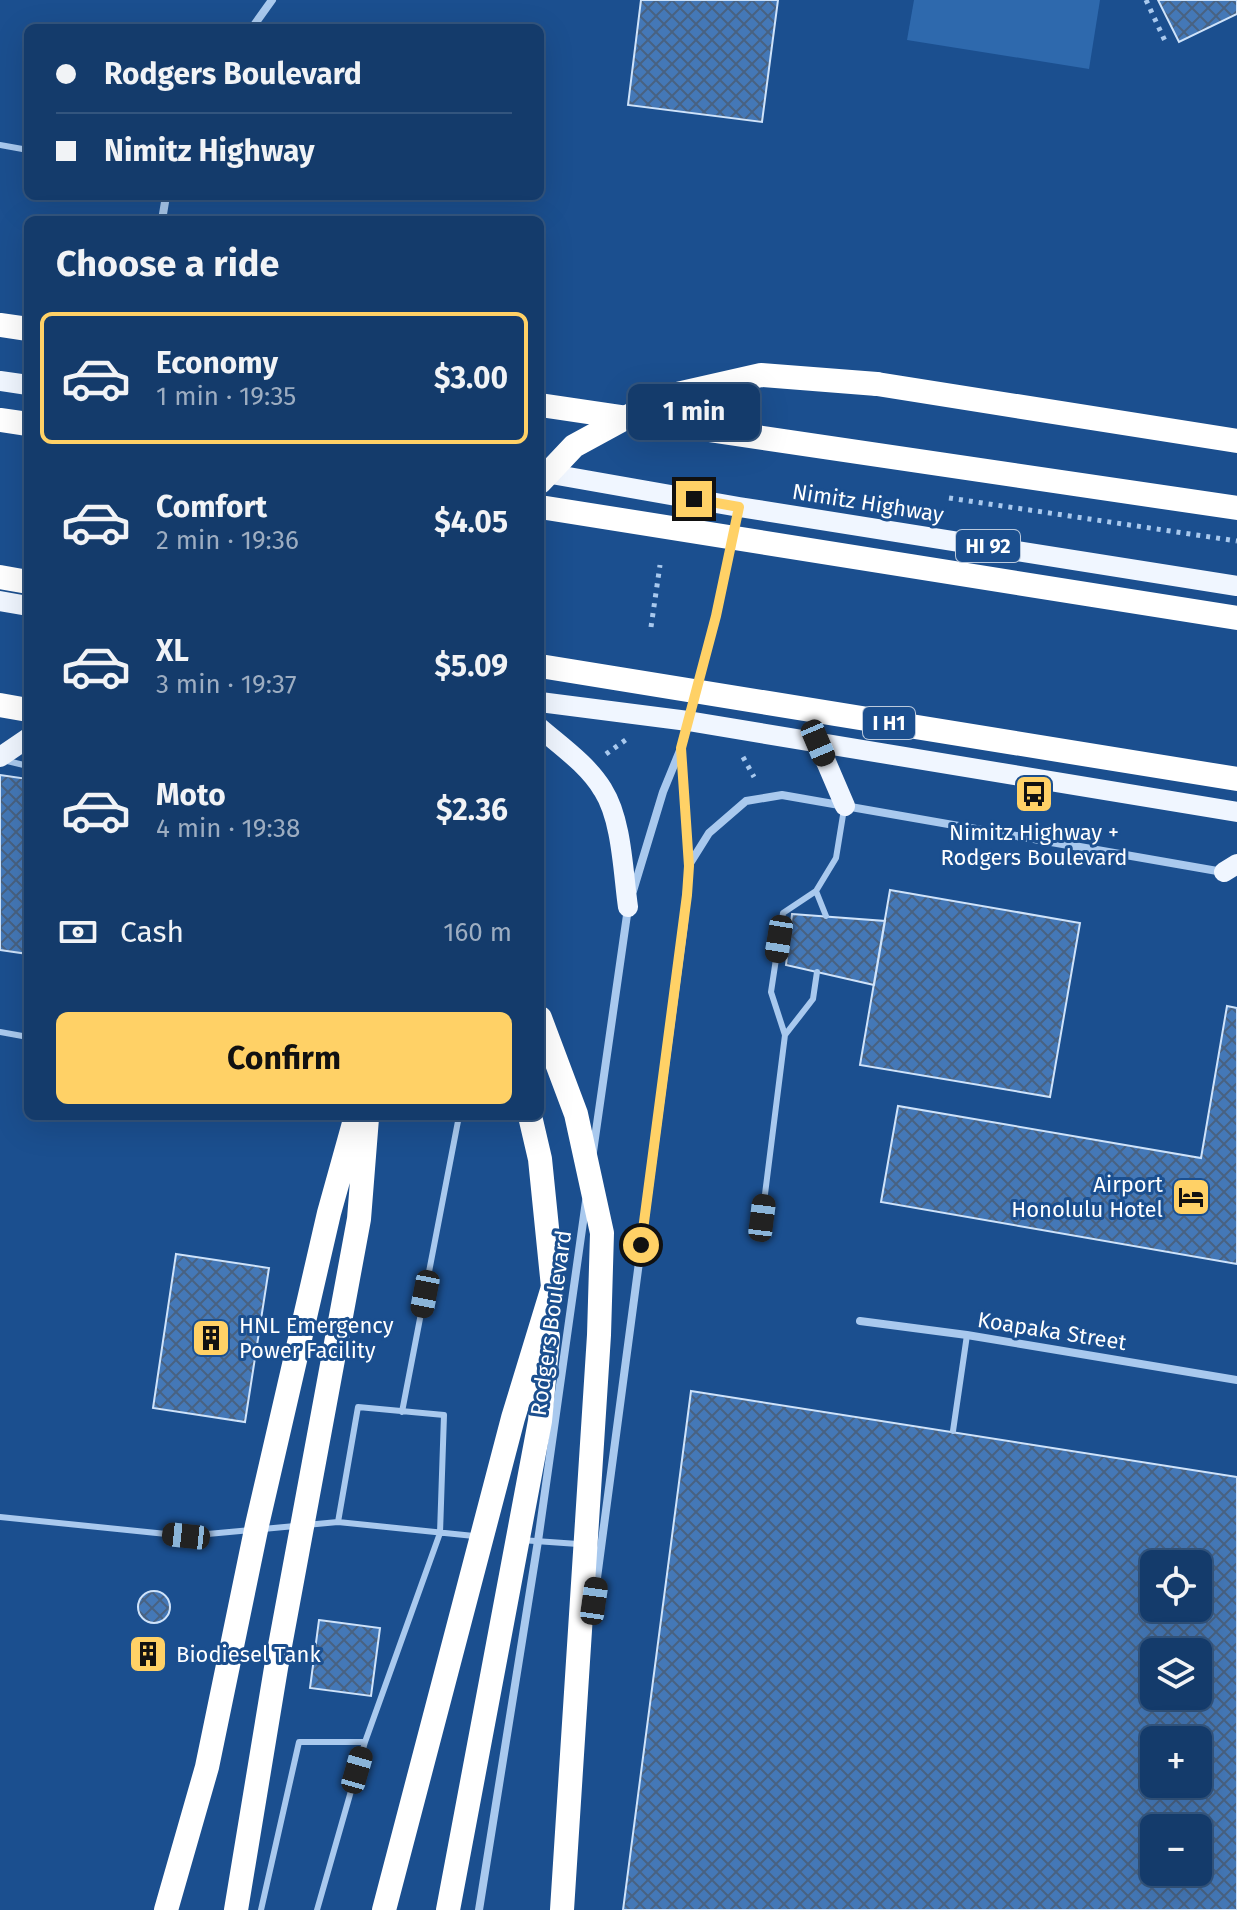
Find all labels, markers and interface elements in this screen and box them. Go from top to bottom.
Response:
text: Rodgers Boulevard [104,56,362,92]
text: Nimitz Highway [104,133,314,169]
text: Choose a ride [56,242,279,286]
icon: car [60,342,132,414]
text: Economy [156,345,278,381]
text: $3.00 [434,360,508,396]
text: 1 min · 19:35 [156,381,296,412]
callout: 1 min [628,383,760,439]
text: 1 min [663,396,725,427]
street label: Nimitz Highway [790,478,946,528]
route end [676,481,712,517]
icon: car [60,486,132,558]
text: Comfort [156,489,267,525]
text: $4.05 [434,504,508,540]
text: 2 min · 19:36 [156,525,299,556]
road number: HI 92 [956,530,1020,562]
icon: car [60,630,132,702]
text: XL [156,633,189,669]
text: $5.09 [435,648,508,684]
text: 3 min · 19:37 [156,669,297,700]
road number: I H1 [863,707,915,739]
car [798,716,838,770]
bus stop icon: Nimitz Highway + Rodgers Boulevard [1013,773,1055,815]
icon: car [60,774,132,846]
text: Moto [156,777,226,813]
text: $2.36 [436,792,508,828]
text: 4 min · 19:38 [156,813,300,844]
place label: Nimitz Highway + Rodgers Boulevard [940,819,1128,871]
icon: cash [56,910,100,954]
car [763,913,795,965]
text: Cash [120,914,184,950]
text: 160 m [443,917,512,948]
button: Confirm [56,1012,512,1104]
place label: Airport Honolulu Hotel [1011,1171,1163,1223]
hotel icon: Airport Honolulu Hotel [1170,1176,1212,1218]
car [747,1193,777,1243]
route start [623,1227,659,1263]
street label: Rodgers Boulevard [525,1229,577,1417]
car [409,1268,441,1320]
street label: Koapaka Street [976,1306,1128,1356]
place label: HNL Emergency Power Facility [239,1312,394,1364]
building icon: HNL Emergency Power Facility [190,1317,232,1359]
car [161,1522,211,1550]
map controls [1140,1550,1212,1886]
button: locate [1140,1550,1212,1622]
car [579,1576,609,1626]
building icon: Biodiesel Tank [127,1633,169,1675]
button: layers [1140,1638,1212,1710]
place label: Biodiesel Tank [176,1641,321,1668]
button: + [1140,1726,1212,1798]
car [339,1744,375,1796]
button: − [1140,1814,1212,1886]

